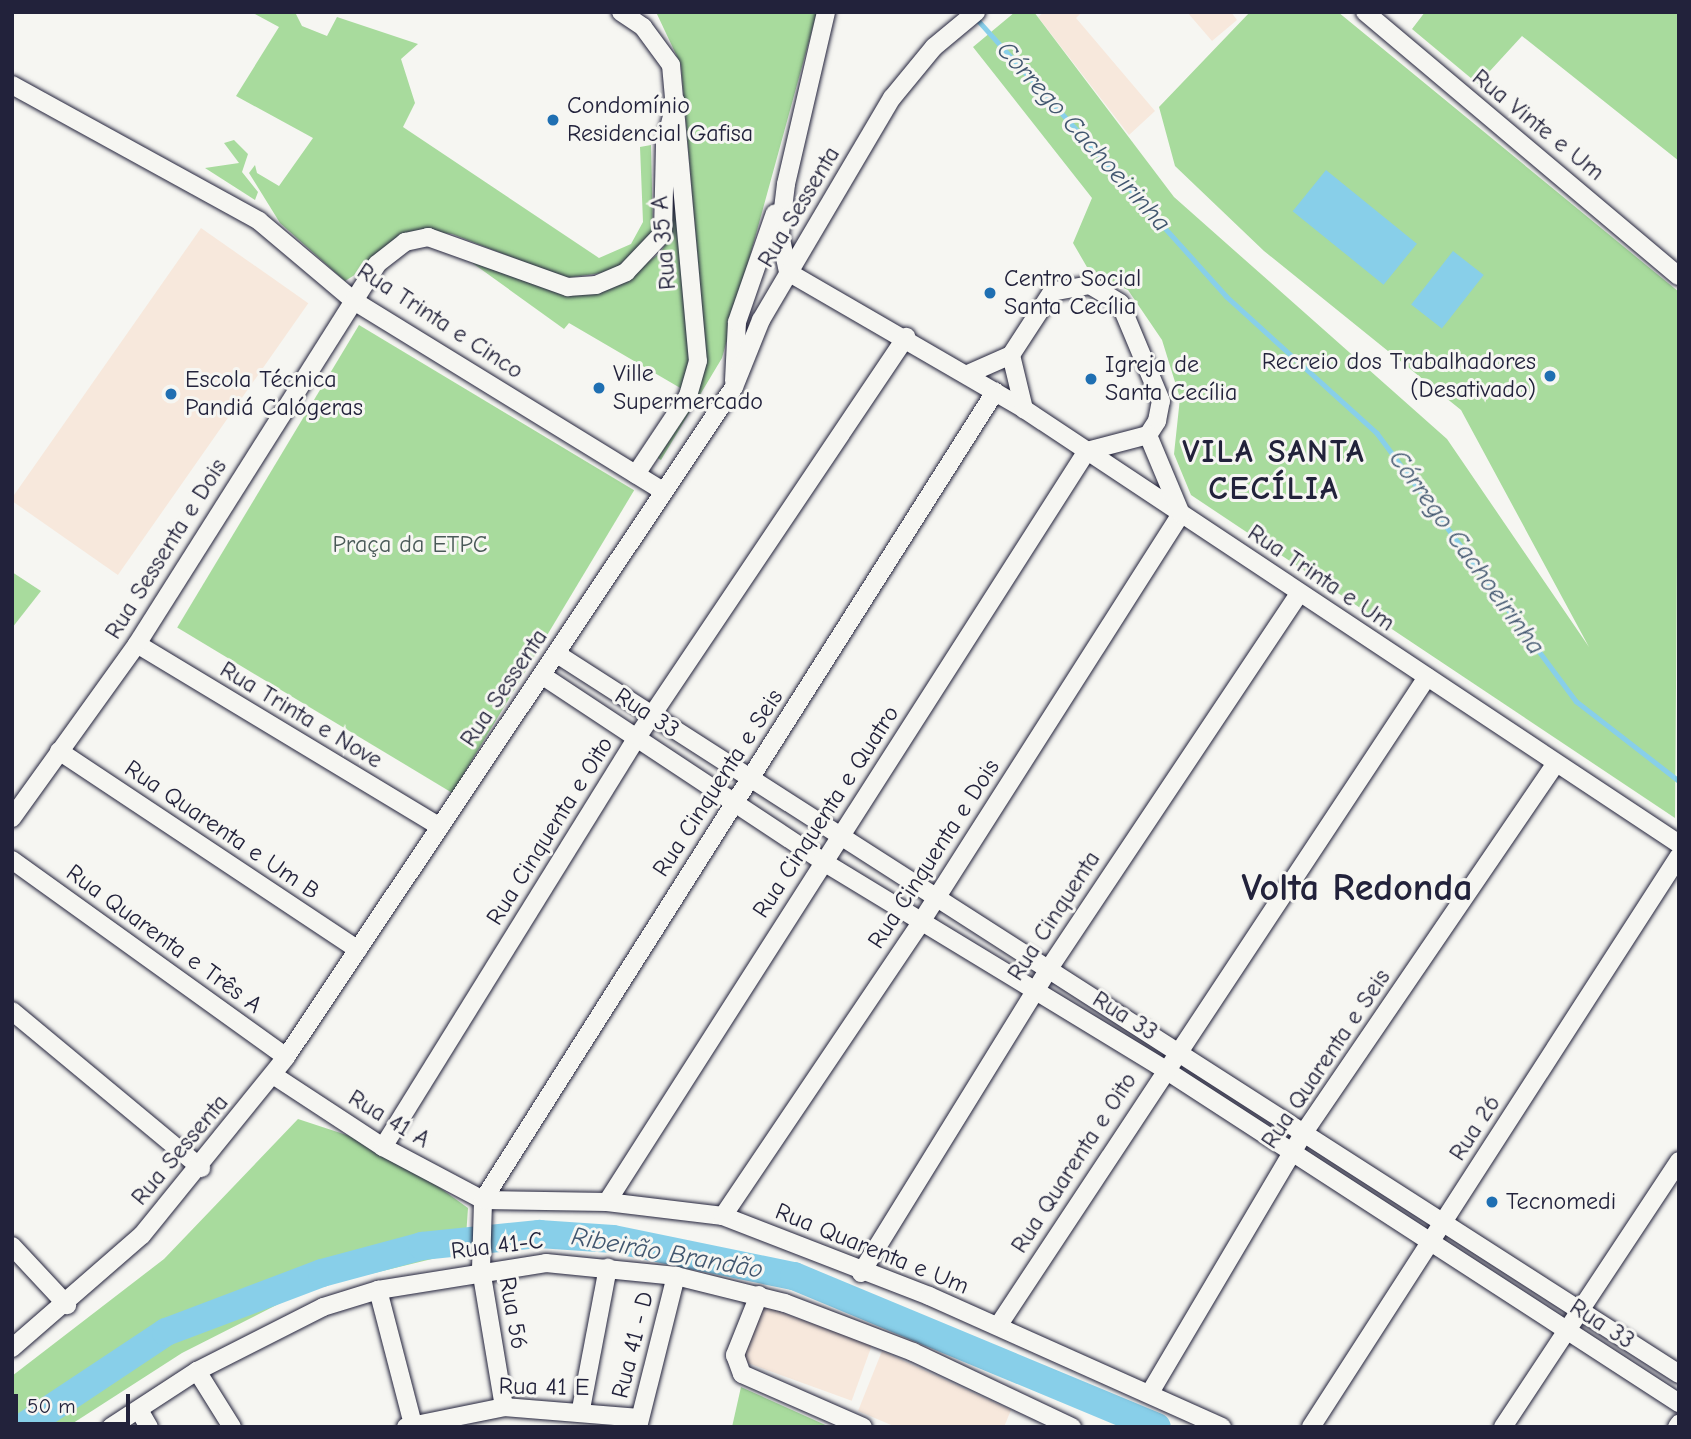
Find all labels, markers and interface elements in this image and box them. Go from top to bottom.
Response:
water label: Córrego Cachoeirinha [989,35,1177,239]
street label: Rua Vinte e Um [1466,63,1610,187]
place label: Condomínio Residencial Gafisa [567,92,753,148]
marker: Condomínio Residencial Gafisa [545,112,561,128]
street label: Rua Sessenta [752,141,846,273]
street label: Rua 35 A [646,195,682,291]
street label: Rua Trinta e Cinco [352,257,528,385]
place label: Centro Social Santa Cecília [1004,265,1141,321]
marker: Centro Social Santa Cecília [982,285,998,301]
place label: Recreio dos Trabalhadores (Desativado) [1262,348,1536,404]
place label: Igreja de Santa Cecília [1105,351,1237,407]
place label: Ville Supermercado [613,360,763,416]
place label: Escola Técnica Pandiá Calógeras [185,366,363,422]
marker: Recreio dos Trabalhadores (Desativado) [1542,368,1558,384]
marker: Igreja de Santa Cecília [1083,371,1099,387]
marker: Ville Supermercado [591,380,607,396]
marker: Escola Técnica Pandiá Calógeras [163,386,179,402]
district label: VILA SANTA CECÍLIA [1184,434,1364,509]
water label: Córrego Cachoeirinha [1381,445,1551,661]
street label: Rua Sessenta e Dois [99,453,233,645]
street label: Rua Trinta e Um [1242,518,1400,638]
park label: Praça da ETPC [332,531,488,559]
street label: Rua Sessenta [454,624,554,752]
street label: Rua Trinta e Nove [215,655,387,775]
street label: Rua 33 [609,682,685,744]
street label: Rua Cinquenta e Seis [647,684,789,882]
street label: Rua Cinquenta e Quatro [747,700,905,924]
street label: Rua Cinquenta e Oito [480,731,620,931]
street label: Rua Quarenta e Um B [119,754,325,906]
street label: Rua Cinquenta e Dois [862,754,1006,954]
street label: Rua Cinquenta [1001,846,1107,986]
street label: Rua Quarenta e Três A [61,858,267,1020]
district label: Volta Redonda [1241,866,1473,912]
street label: Rua Quarenta e Seis [1255,964,1397,1154]
street label: Rua 33 [1087,985,1163,1047]
street label: Rua Quarenta e Oito [1005,1067,1143,1259]
street label: Rua 41 A [343,1083,435,1155]
street label: Rua Sessenta [125,1089,235,1211]
street label: Rua 26 [1443,1090,1507,1166]
place label: Tecnomedi [1506,1188,1616,1216]
marker: Tecnomedi [1484,1194,1500,1210]
street label: Rua Quarenta e Um [771,1197,973,1301]
water label: Ribeirão Brandão [569,1222,765,1286]
street label: Rua 41-C [449,1226,545,1266]
street label: Rua 56 [492,1275,534,1351]
street label: Rua 41 - D [606,1289,660,1401]
street label: Rua 33 [1564,1293,1640,1355]
street label: Rua 41 E [498,1372,590,1402]
scale bar [18,1380,133,1424]
text: 50 m [27,1394,76,1418]

